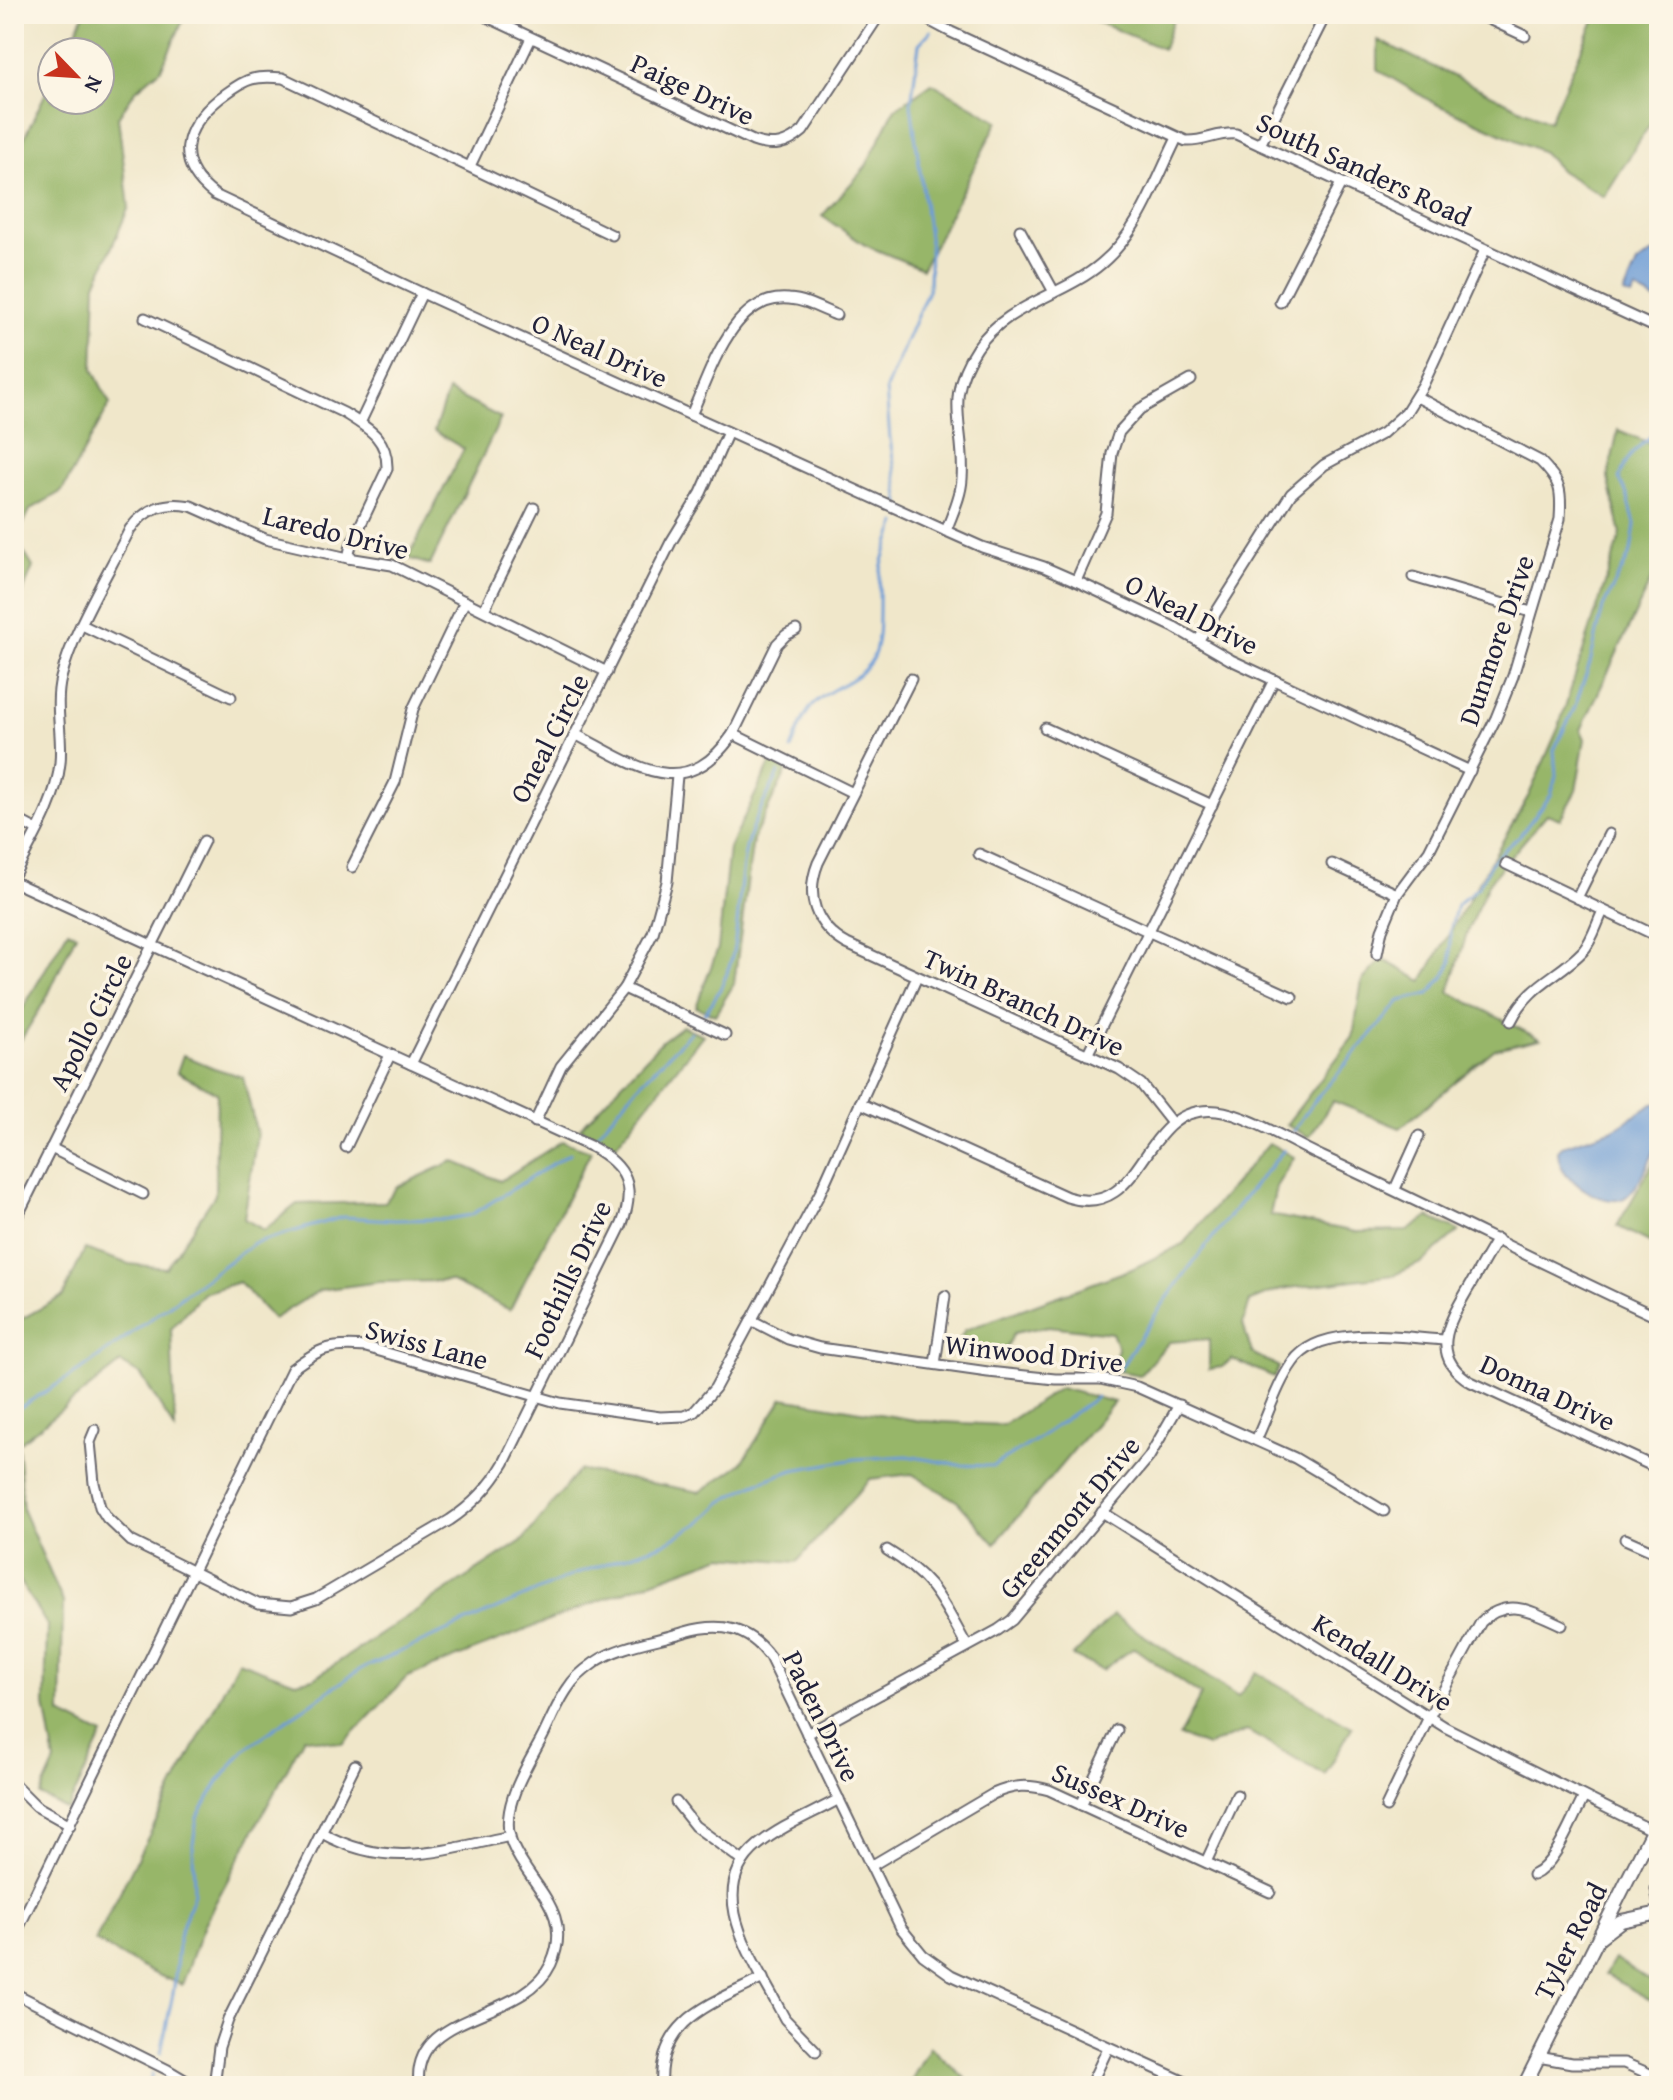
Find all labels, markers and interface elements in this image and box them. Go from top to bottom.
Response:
north arrow [36,36,116,116]
street label: Paige Drive [625,42,762,135]
text: N [76,71,112,98]
street label: South Sanders Road [1250,101,1479,236]
street label: O Neal Drive [526,301,675,398]
street label: Laredo Drive [259,494,414,569]
street label: Dunmore Drive [1447,549,1544,731]
street label: O Neal Drive [1118,562,1266,665]
street label: Oneal Circle [498,666,599,810]
street label: Twin Branch Drive [917,937,1132,1066]
street label: Apollo Circle [37,946,142,1098]
street label: Foothills Drive [512,1193,621,1365]
street label: Swiss Lane [361,1307,493,1380]
street label: Winwood Drive [943,1323,1125,1382]
street label: Donna Drive [1474,1342,1623,1441]
street label: Greenmont Drive [988,1426,1149,1607]
street label: Kendall Drive [1305,1602,1461,1721]
street label: Paden Drive [773,1643,872,1788]
street label: Sussex Drive [1046,1751,1197,1848]
street label: Tyler Road [1522,1875,1617,2007]

